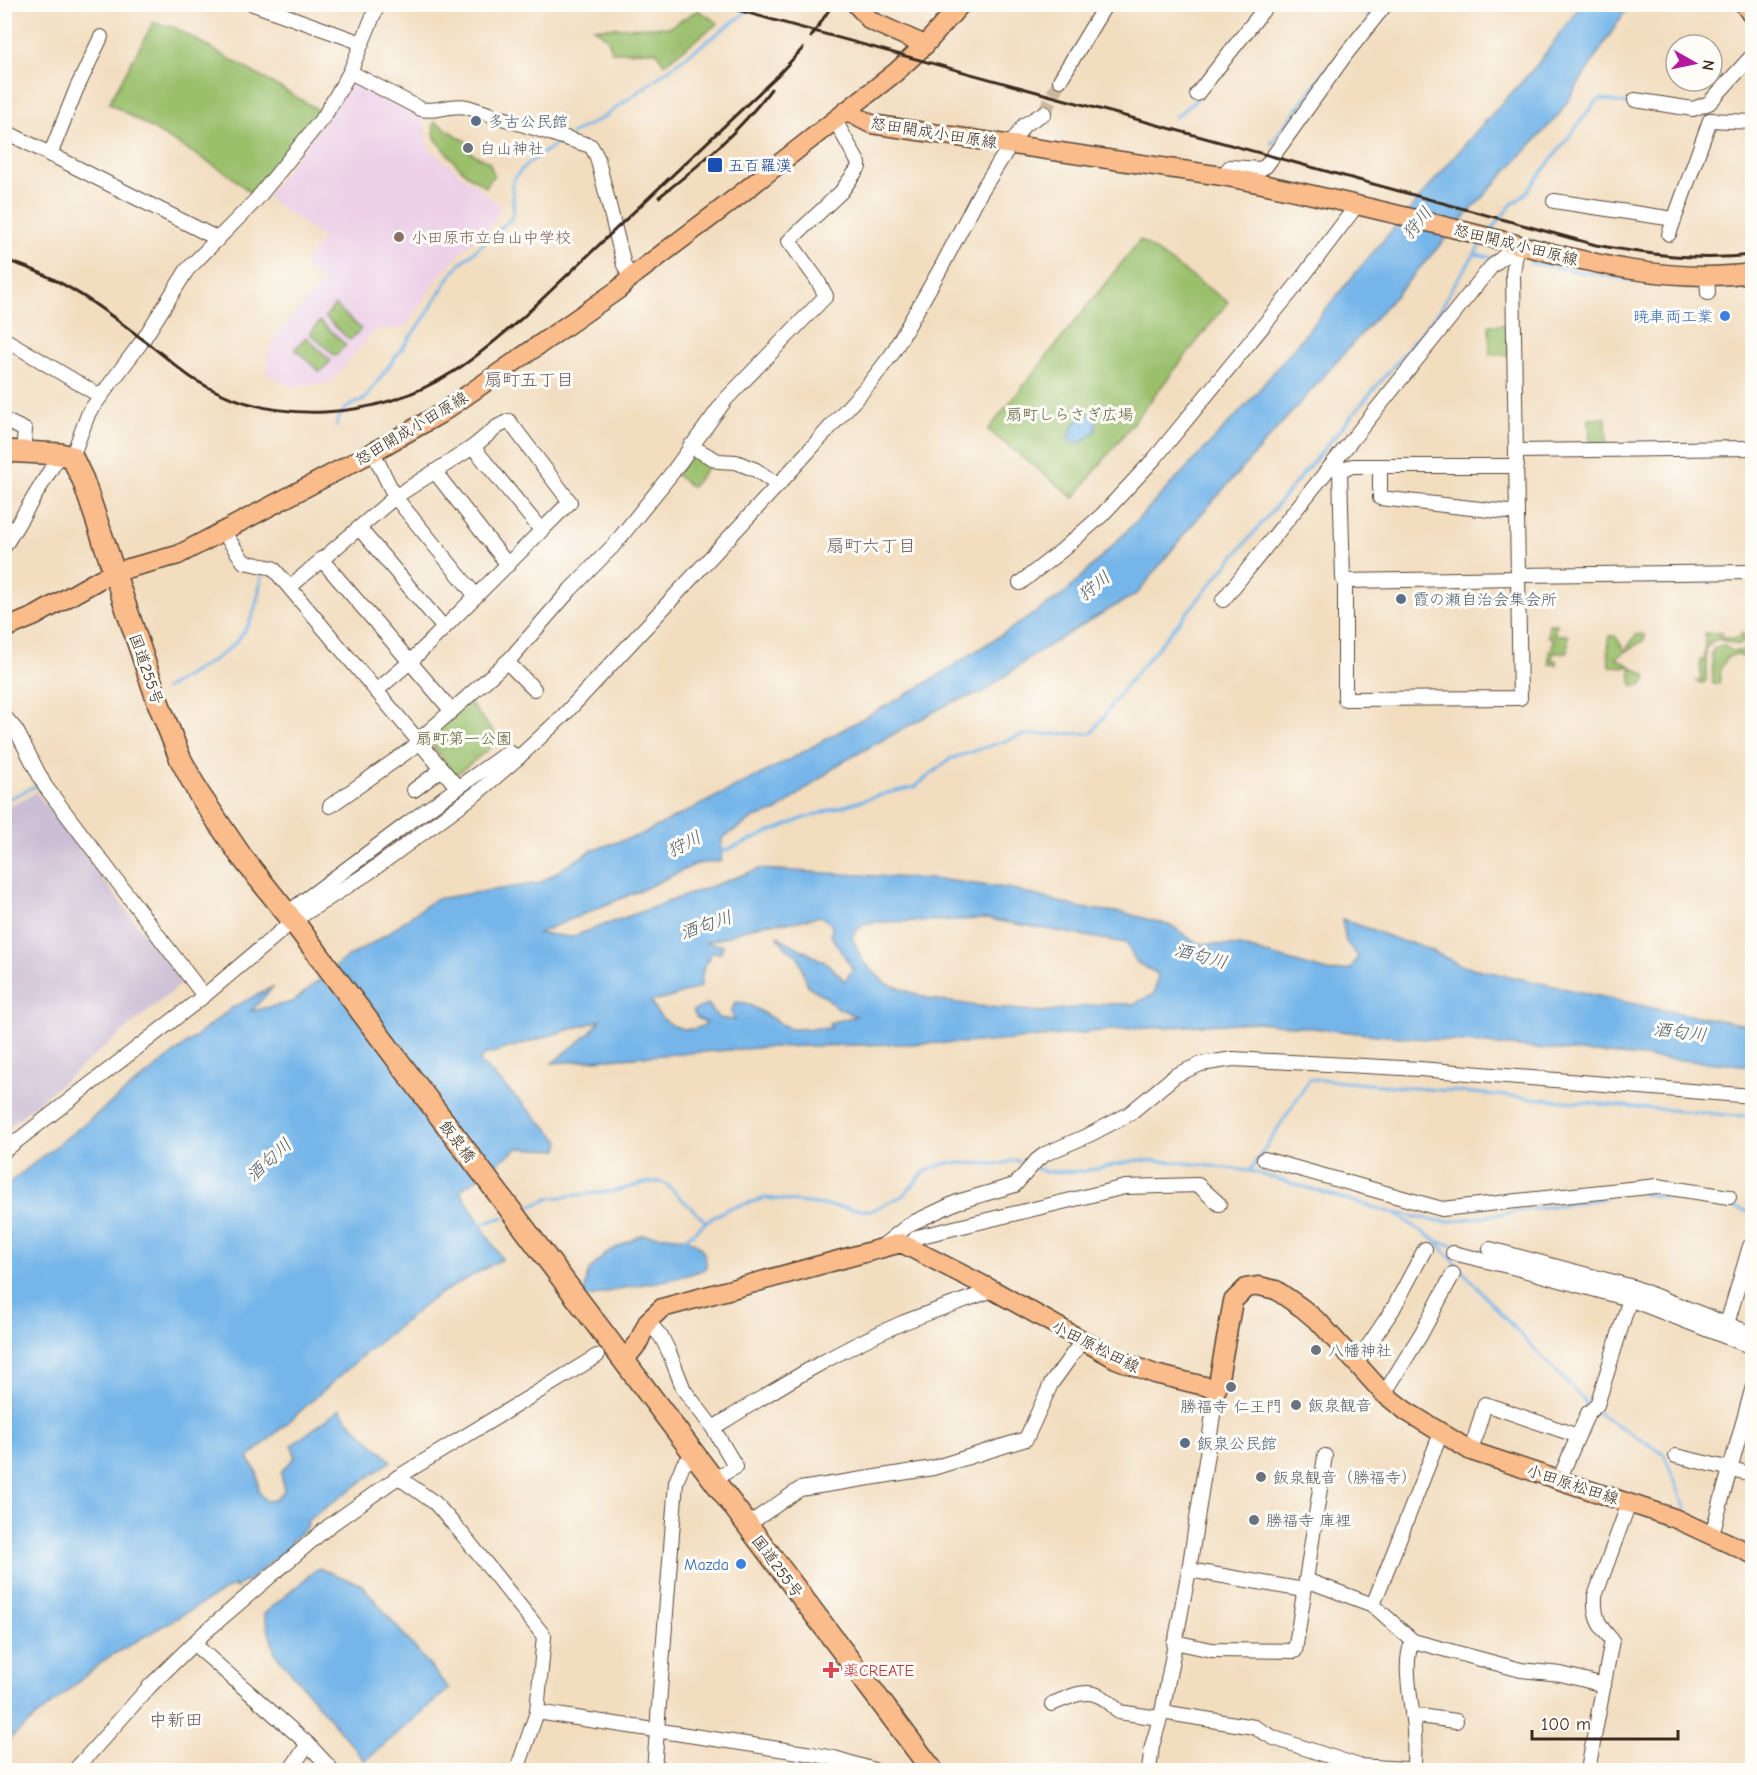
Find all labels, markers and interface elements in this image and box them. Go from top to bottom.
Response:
north arrow [1664,33,1724,93]
text: N [1698,59,1718,72]
place label: 多古公民館 [488,113,568,131]
marker: 多古公民館 [469,114,483,128]
street label: 怒田開成小田原線 [869,114,998,152]
place label: 白山神社 [480,140,544,158]
marker: 白山神社 [461,141,475,155]
marker: 五百羅漢 [706,156,724,174]
place label: 五百羅漢 [728,157,792,175]
water label: 狩川 [1398,203,1437,244]
street label: 怒田開成小田原線 [1451,221,1580,269]
place label: 小田原市立白山中学校 [411,229,571,247]
marker: 小田原市立白山中学校 [392,230,406,244]
place label: 暁車両工業 [1633,308,1713,326]
marker: 暁車両工業 [1718,309,1732,323]
district label: 扇町五丁目 [484,370,574,391]
street label: 怒田開成小田原線 [352,388,471,470]
park label: 扇町しらさぎ広場 [1006,406,1134,424]
district label: 扇町六丁目 [826,536,916,557]
water label: 狩川 [1074,567,1115,606]
place label: 霞の瀬自治会集会所 [1413,591,1557,609]
marker: 霞の瀬自治会集会所 [1394,592,1408,606]
street label: 国道255号 [126,632,167,707]
park label: 扇町第一公園 [416,730,512,748]
water label: 狩川 [663,827,705,862]
water label: 酒匂川 [677,907,735,944]
water label: 酒匂川 [1172,939,1230,974]
water label: 酒匂川 [1652,1019,1708,1046]
street label: 飯泉橋 [436,1117,479,1166]
water label: 酒匂川 [242,1134,296,1186]
street label: 小田原松田線 [1049,1317,1142,1377]
place label: 八幡神社 [1328,1342,1392,1360]
marker: 八幡神社 [1309,1343,1323,1357]
marker: 勝福寺 仁王門 [1224,1380,1238,1394]
place label: 飯泉観音 [1308,1397,1372,1415]
place label: 勝福寺 仁王門 [1180,1398,1282,1416]
marker: 飯泉観音 [1289,1398,1303,1412]
place label: 飯泉公民館 [1197,1435,1277,1453]
marker: 飯泉公民館 [1178,1436,1192,1450]
street label: 小田原松田線 [1524,1462,1621,1508]
place label: 飯泉観音（勝福寺） [1273,1469,1417,1487]
marker: 飯泉観音（勝福寺） [1254,1470,1268,1484]
place label: 勝福寺 庫裡 [1266,1512,1351,1530]
marker: 勝福寺 庫裡 [1247,1513,1261,1527]
street label: 国道255号 [748,1532,807,1601]
place label: Mazda [684,1556,729,1574]
marker: Mazda [734,1557,748,1571]
place label: 薬CREATE [843,1662,914,1680]
marker: 薬CREATE [824,1663,838,1677]
scale bar [1532,1703,1678,1741]
district label: 中新田 [149,1710,203,1731]
text: 100 m [1541,1714,1591,1735]

